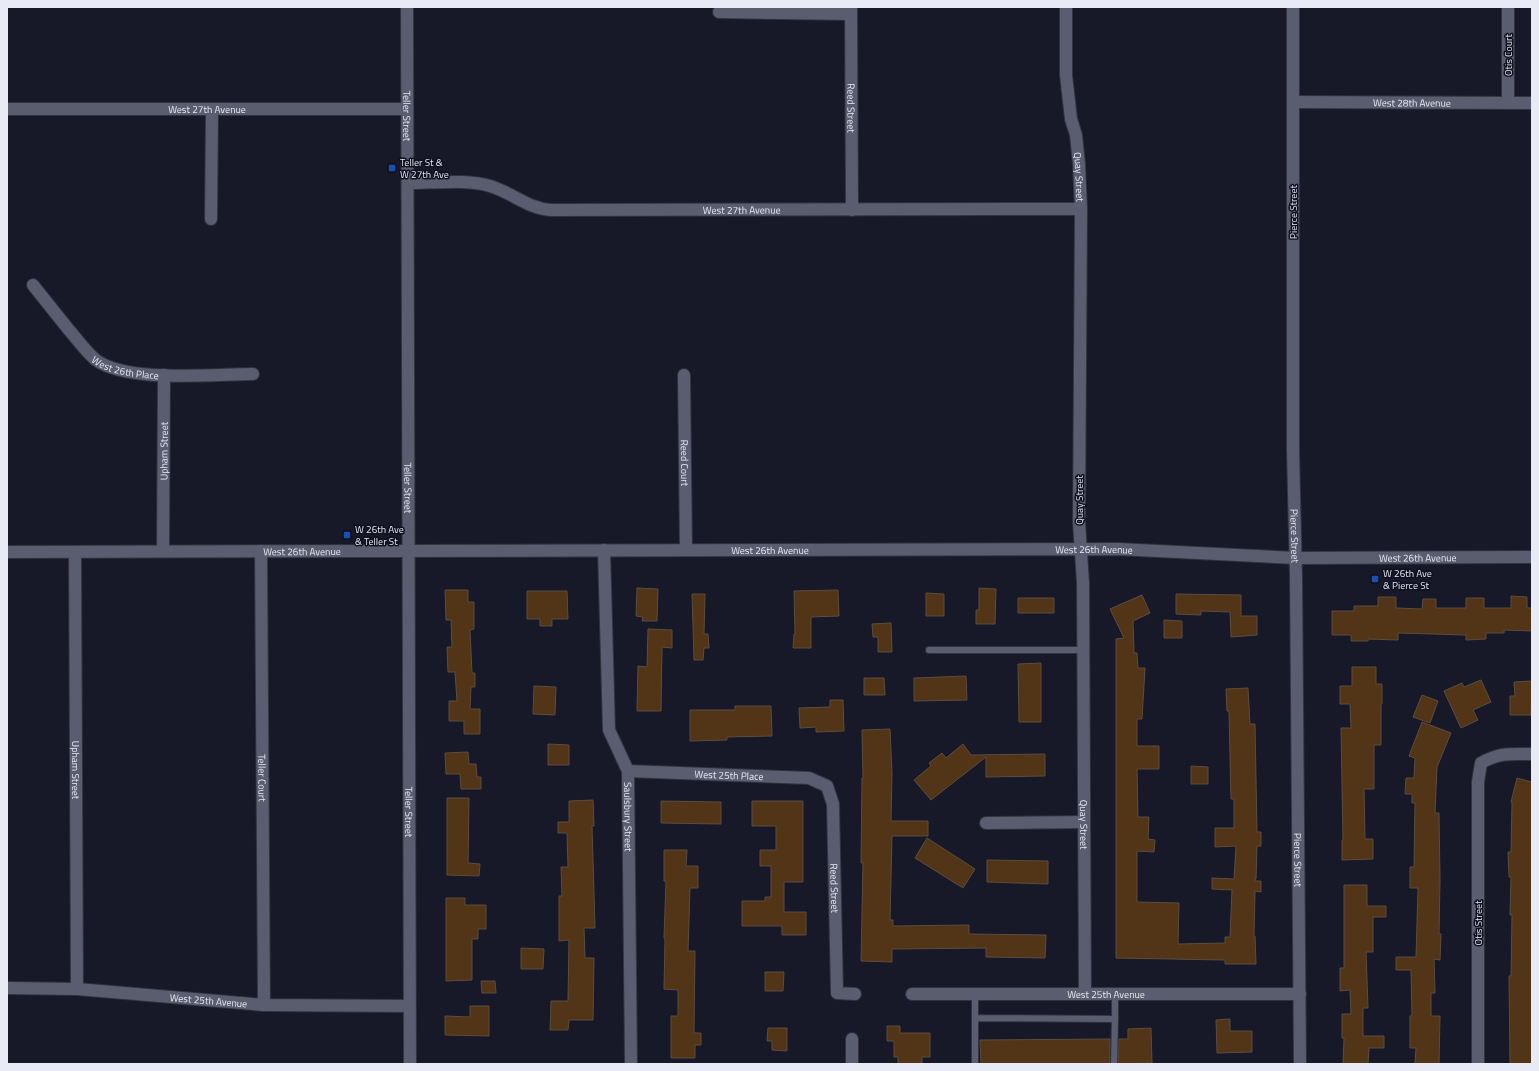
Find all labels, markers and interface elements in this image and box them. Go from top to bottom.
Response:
street label: Otis Court [1501,33,1516,76]
street label: Reed Street [843,83,859,133]
street label: Teller Street [399,91,414,142]
street label: West 28th Avenue [1373,95,1451,111]
street label: West 27th Avenue [168,102,246,117]
street label: Quay Street [1070,151,1088,202]
place label: Teller St & W 27th Ave [400,155,449,182]
marker: Teller St & W 27th Ave [387,163,397,173]
street label: Pierce Street [1286,185,1301,239]
street label: West 27th Avenue [703,203,781,218]
street label: West 26th Place [88,352,159,383]
street label: Upham Street [156,421,172,480]
street label: Reed Court [677,440,692,487]
street label: Teller Street [400,463,415,514]
street label: Quay Street [1072,475,1087,525]
street label: Pierce Street [1286,509,1303,564]
place label: W 26th Ave & Teller St [355,522,404,549]
marker: W 26th Ave & Teller St [342,530,352,540]
street label: West 26th Avenue [1055,542,1133,558]
street label: West 26th Avenue [731,543,809,558]
street label: West 26th Avenue [263,544,341,559]
street label: West 26th Avenue [1379,550,1457,566]
place label: W 26th Ave & Pierce St [1383,566,1432,593]
marker: W 26th Ave & Pierce St [1370,574,1380,584]
street label: Upham Street [68,741,83,800]
street label: Teller Court [254,754,270,802]
street label: West 25th Place [694,767,764,784]
street label: Saulsbury Street [620,782,636,852]
street label: Teller Street [401,787,416,838]
street label: Quay Street [1076,800,1091,850]
street label: Pierce Street [1290,833,1306,888]
street label: Reed Street [826,863,842,914]
street label: Otis Street [1471,900,1486,945]
street label: West 25th Avenue [1067,987,1145,1002]
street label: West 25th Avenue [169,990,248,1012]

